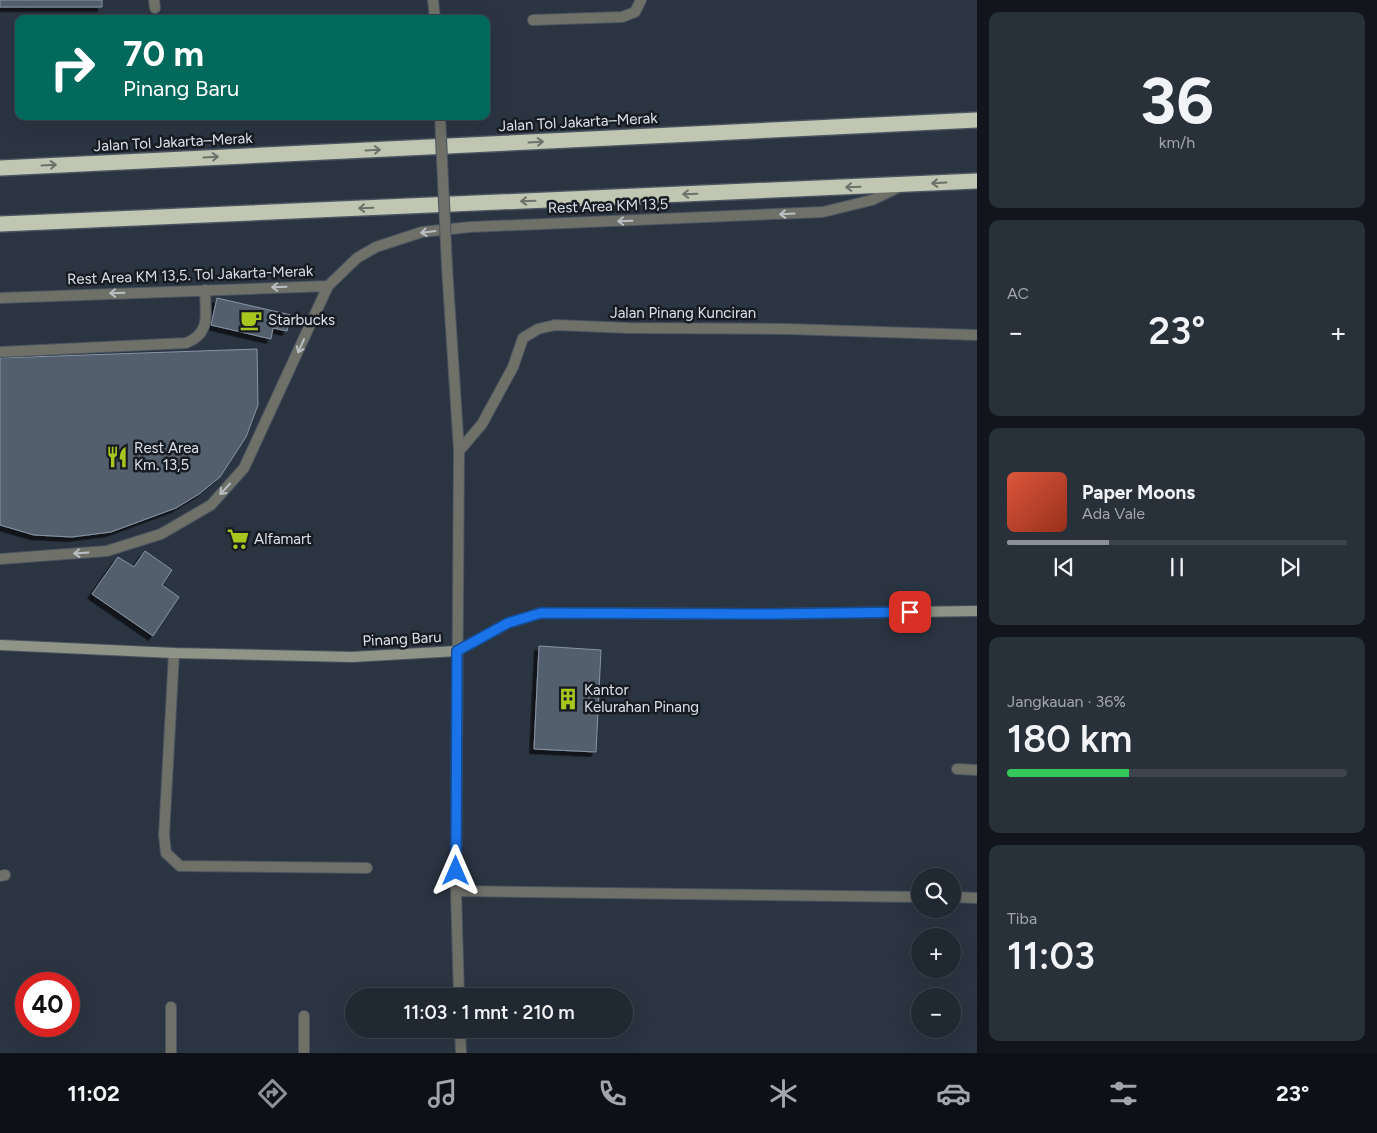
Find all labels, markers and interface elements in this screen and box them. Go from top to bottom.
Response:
text: 70 m [123,33,204,75]
icon: right [40,35,105,100]
text: 36 [1140,61,1214,139]
text: Pinang Baru [123,75,239,102]
street label: Jalan Tol Jakarta–Merak [498,109,659,135]
street label: Jalan Tol Jakarta–Merak [93,129,254,155]
text: km/h [1159,133,1195,152]
one-way arrow [527,137,543,146]
one-way arrow [365,145,381,154]
one-way arrow [203,153,219,162]
one-way arrow [40,161,56,170]
one-way arrow [931,179,947,188]
one-way arrow [845,183,861,192]
one-way arrow [683,190,699,199]
street label: Rest Area KM 13,5 [547,195,669,217]
one-way arrow [520,197,536,206]
one-way arrow [358,203,374,213]
one-way arrow [780,209,796,218]
one-way arrow [617,216,633,225]
one-way arrow [420,227,436,237]
street label: Rest Area KM 13,5. Tol Jakarta-Merak [67,262,314,288]
one-way arrow [272,283,288,292]
text: AC [1007,284,1029,303]
one-way arrow [109,288,125,297]
street label: Jalan Pinang Kunciran [610,304,756,322]
cafe icon: Starbucks [238,307,264,333]
text: 23° [1149,308,1205,354]
place label: Starbucks [268,311,335,329]
text: − [1007,315,1024,349]
text: + [1330,315,1347,349]
one-way arrow [295,338,305,353]
place label: Rest Area Km. 13,5 [134,439,199,474]
restaurant icon: Rest Area Km. 13,5 [104,444,130,470]
text: Paper Moons [1082,481,1195,504]
one-way arrow [219,482,231,495]
text: Ada Vale [1082,504,1145,523]
supermarket icon: Alfamart [225,526,251,552]
place label: Alfamart [254,530,312,548]
one-way arrow [73,548,89,558]
icon: previous [1050,553,1078,581]
icon: pause [1163,553,1191,581]
icon: next [1276,553,1304,581]
pin [889,591,931,633]
icon: arrive [896,598,924,626]
street label: Pinang Baru [362,628,442,650]
place label: Kantor Kelurahan Pinang [584,681,699,716]
building icon: Kantor Kelurahan Pinang [555,686,581,712]
text: Jangkauan · 36% [1007,692,1126,711]
text: 180 km [1007,716,1132,762]
position arrow [429,844,481,896]
map controls [911,868,961,1038]
button: search [911,868,961,918]
text: Tiba [1007,909,1037,928]
button: + [911,928,961,978]
text: 11:03 [1007,933,1095,979]
speed limit sign: 40 [15,972,80,1037]
button: − [911,988,961,1038]
text: 11:03 · 1 mnt · 210 m [403,1001,575,1024]
icon: directions [255,1076,290,1111]
icon: music [425,1076,460,1111]
icon: phone [595,1076,630,1111]
icon: climate [766,1076,801,1111]
icon: car [936,1076,971,1111]
icon: filters [1106,1076,1141,1111]
text: 11:02 [68,1080,120,1107]
text: 23° [1276,1080,1309,1107]

